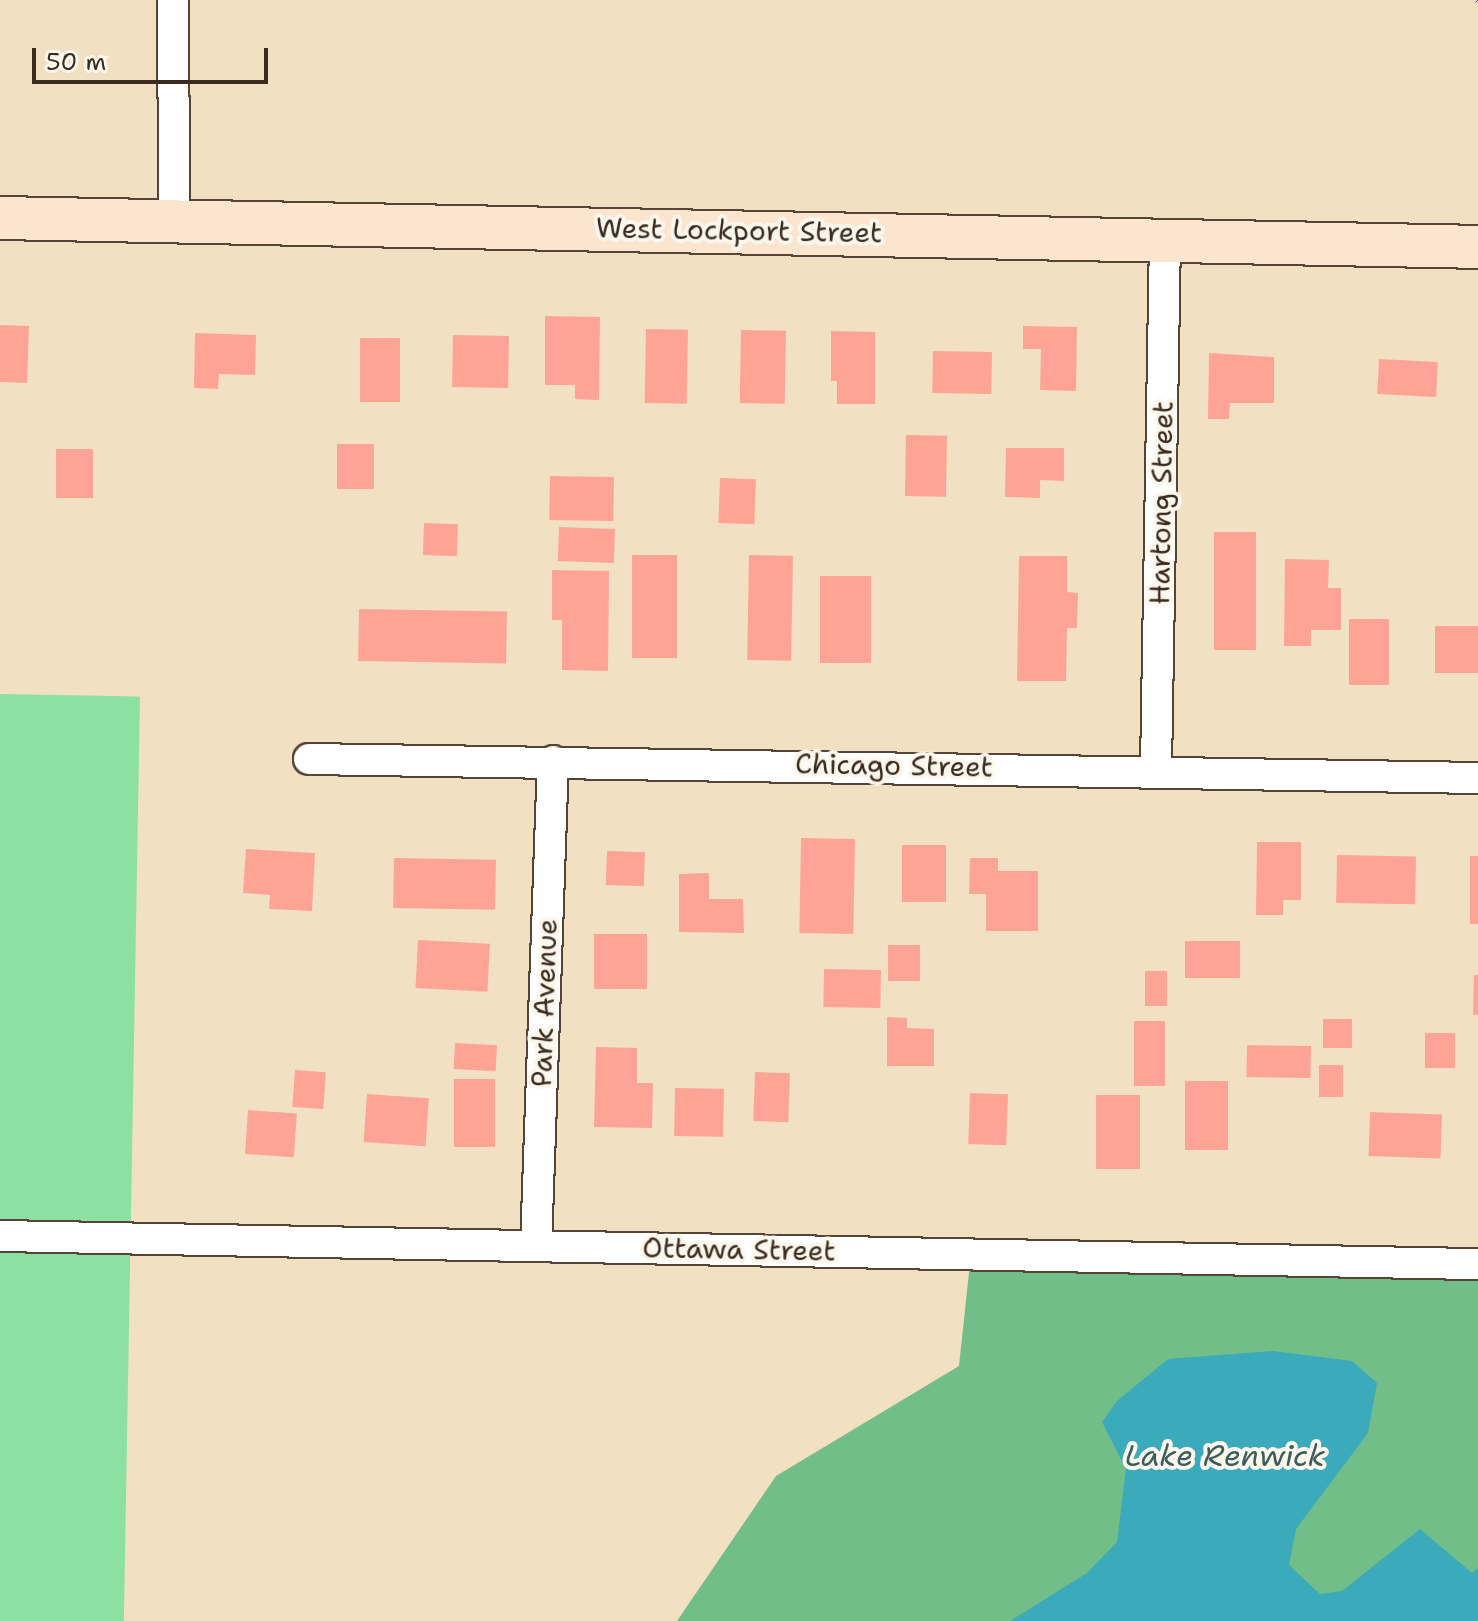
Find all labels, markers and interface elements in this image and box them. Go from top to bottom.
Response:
scale bar [36,32,272,82]
text: 50 m [46,46,106,78]
street label: West Lockport Street [596,211,882,249]
street label: Hartong Street [1142,401,1180,605]
street label: Chicago Street [795,746,993,784]
street label: Park Avenue [524,918,564,1088]
street label: Ottawa Street [642,1231,836,1267]
water label: Lake Renwick [1125,1438,1325,1474]

